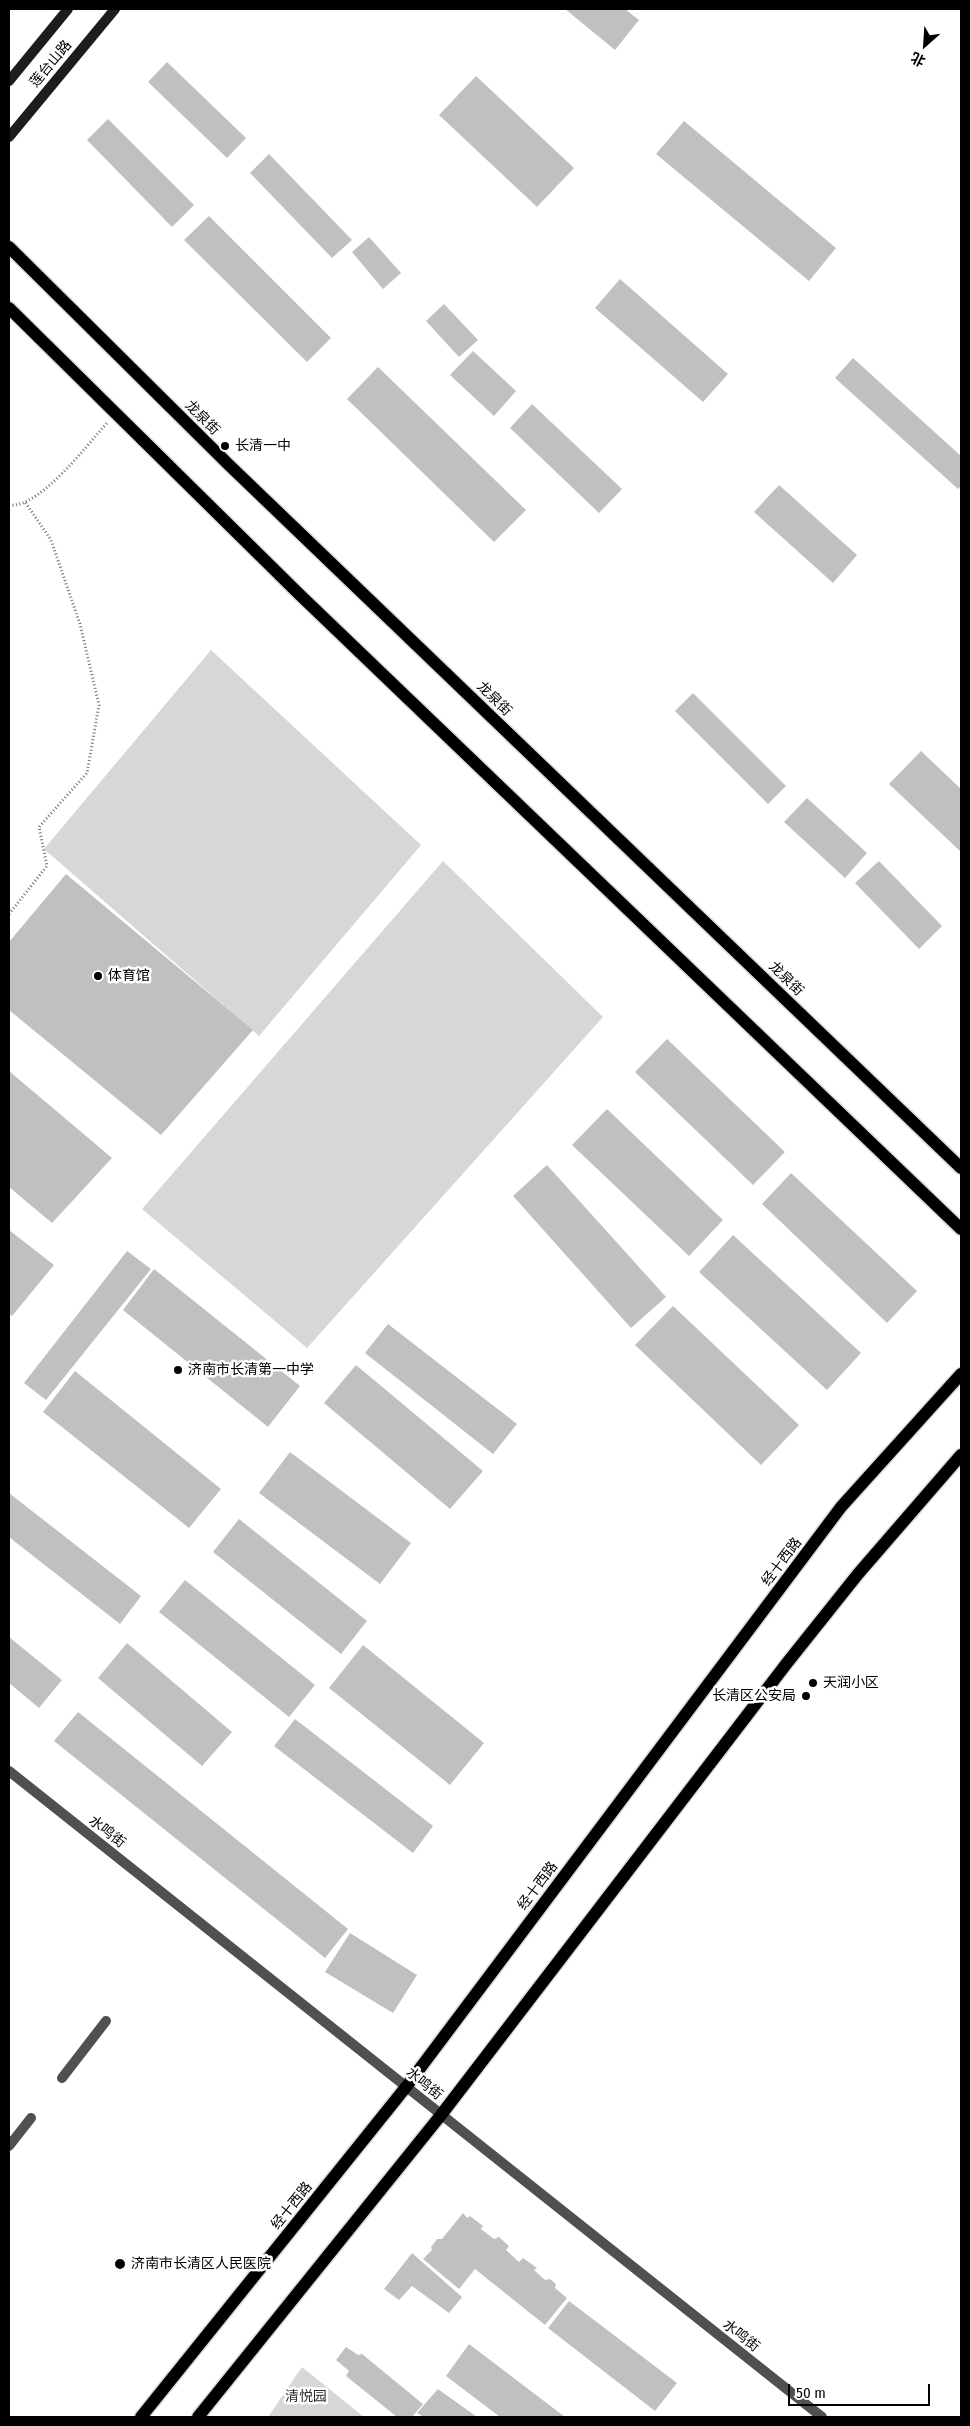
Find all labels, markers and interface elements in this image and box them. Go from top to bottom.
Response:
north arrow [900,20,950,70]
street label: 莲台山路 [27,37,75,91]
text: 北 [908,48,928,70]
street label: 龙泉街 [181,397,223,439]
place label: 长清一中 [235,438,291,454]
marker: 长清一中 [219,440,231,452]
street label: 龙泉街 [473,678,515,720]
street label: 龙泉街 [765,958,807,1000]
place label: 体育馆 [108,968,150,984]
marker: 体育馆 [92,970,104,982]
place label: 济南市长清第一中学 [188,1362,314,1378]
marker: 济南市长清第一中学 [172,1364,184,1376]
street label: 经十西路 [758,1535,806,1589]
place label: 天润小区 [823,1675,879,1691]
marker: 天润小区 [807,1677,819,1689]
place label: 长清区公安局 [712,1688,796,1704]
marker: 长清区公安局 [800,1690,812,1702]
street label: 水鸣街 [85,1812,129,1852]
street label: 经十西路 [514,1859,562,1913]
street label: 水鸣街 [402,2064,446,2104]
street label: 经十西路 [268,2179,316,2233]
place label: 济南市长清区人民医院 [131,2256,271,2272]
marker: 济南市长清区人民医院 [113,2257,127,2271]
street label: 水鸣街 [719,2316,763,2356]
scale bar [790,2374,932,2406]
text: 50 m [796,2384,826,2402]
park label: 清悦园 [285,2389,327,2405]

